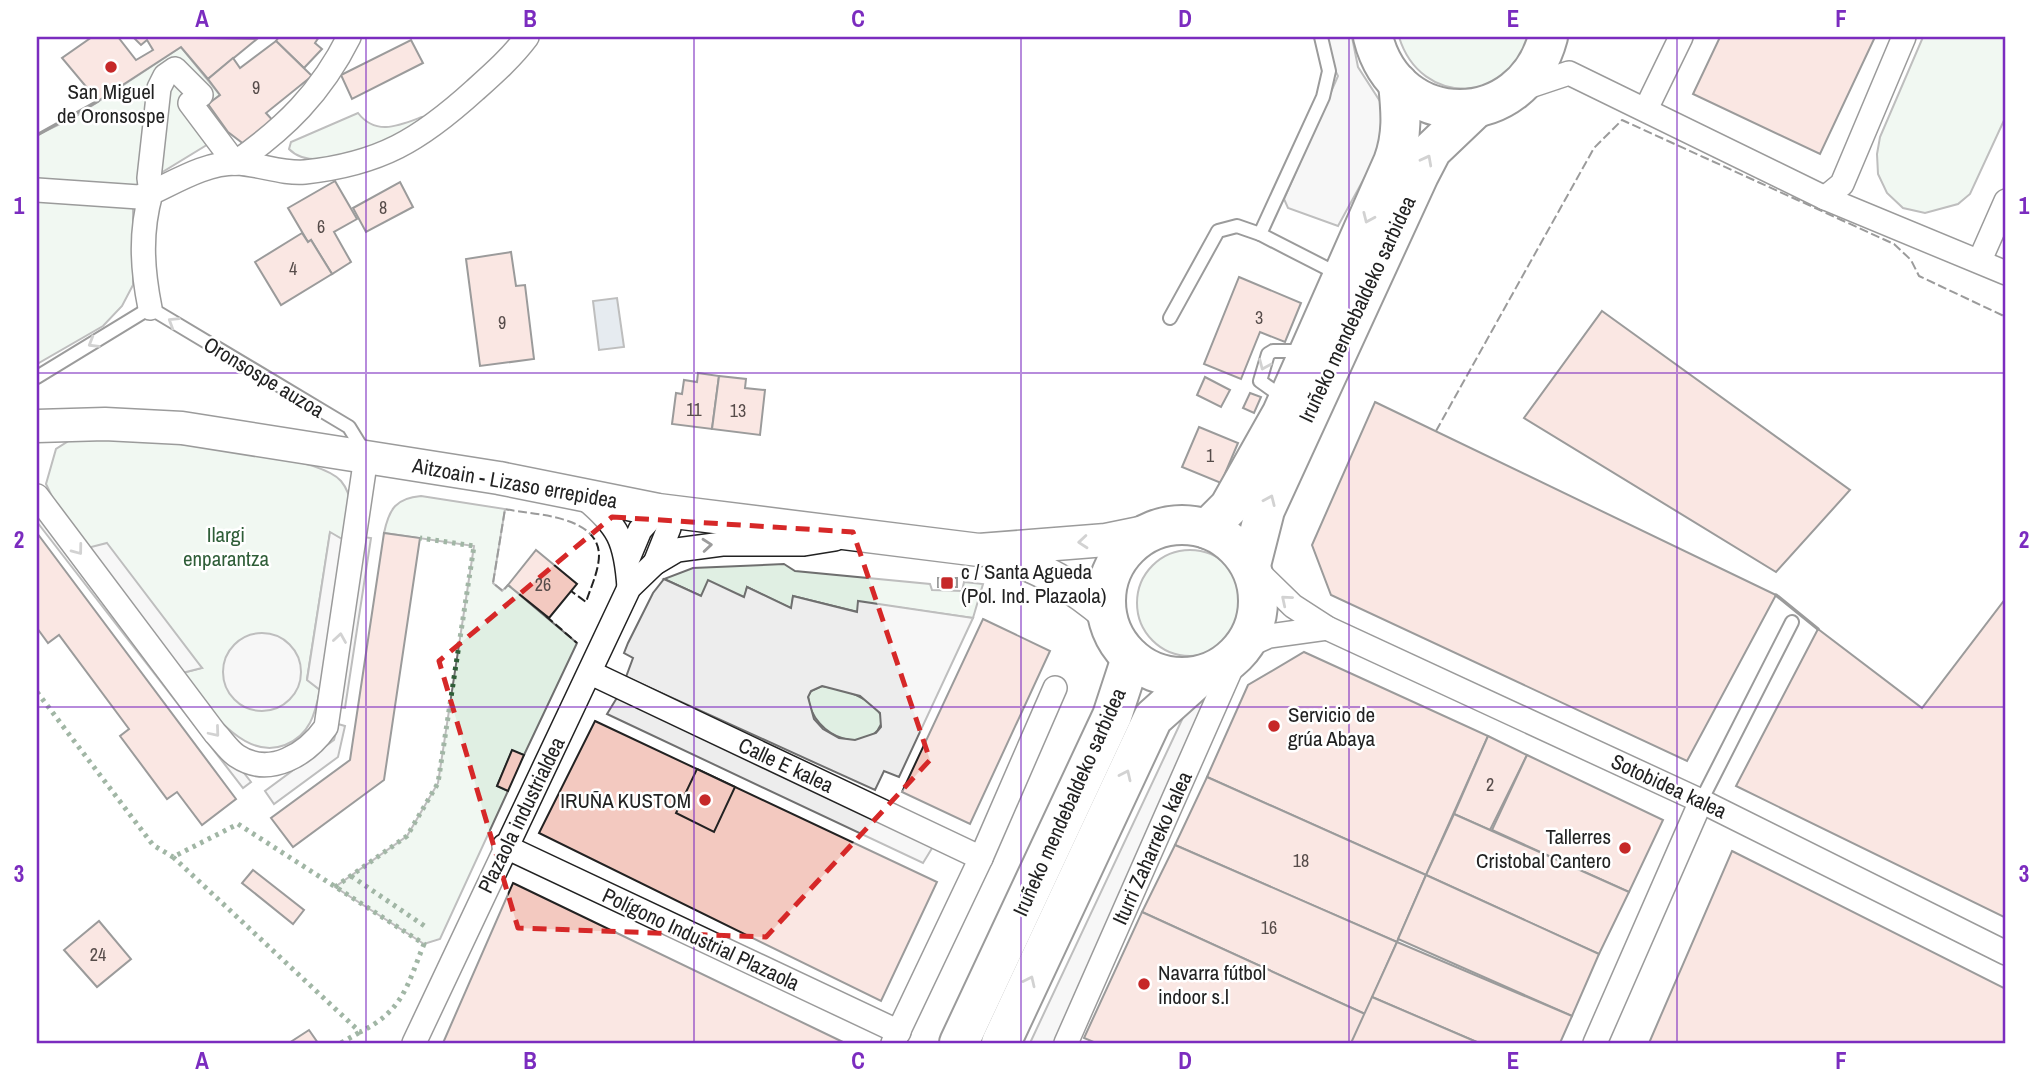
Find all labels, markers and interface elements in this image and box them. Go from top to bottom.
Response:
text: A [195,3,209,34]
text: B [523,3,537,34]
text: C [851,3,865,34]
text: D [1178,3,1192,34]
text: E [1507,3,1519,34]
text: F [1835,3,1847,34]
marker: San Miguel de Oronsospe [103,59,119,75]
house number: 9 [252,75,260,100]
place label: San Miguel de Oronsospe [57,77,165,130]
one-way arrow [1419,155,1432,167]
text: 1 [14,190,25,221]
text: 1 [2019,190,2030,221]
street label: Iruñeko mendebaldeko sarbidea [1292,191,1423,427]
house number: 8 [379,195,387,220]
one-way arrow [1362,211,1376,223]
house number: 6 [317,214,325,239]
house number: 4 [289,256,297,281]
house number: 3 [1255,305,1263,330]
house number: 9 [498,310,506,335]
one-way arrow [168,318,181,331]
street label: Oronsospe auzoa [198,330,330,425]
one-way arrow [88,335,101,348]
one-way arrow [1258,358,1272,370]
house number: 11 [686,397,702,422]
house number: 13 [730,398,746,423]
house number: 1 [1206,443,1215,468]
street label: Aitzoain - Lizaso errepidea [409,451,620,515]
one-way arrow [1262,494,1276,507]
park label: Ilargi enparantza [183,520,270,573]
text: 2 [14,524,24,555]
text: 2 [2019,524,2029,555]
one-way arrow [1077,534,1088,549]
one-way arrow [702,538,713,553]
one-way arrow [69,543,82,555]
place label: c / Santa Agueda (Pol. Ind. Plazaola) [961,557,1107,610]
house number: 26 [535,572,551,597]
marker: c / Santa Agueda (Pol. Ind. Plazaola) [939,575,955,591]
one-way arrow [1282,596,1295,608]
one-way arrow [332,632,347,644]
street label: Iruñeko mendebaldeko sarbidea [1006,683,1133,921]
place label: Servicio de grúa Abaya [1288,700,1376,753]
marker: Servicio de grúa Abaya [1266,718,1282,734]
one-way arrow [207,724,219,737]
street label: Calle E kalea [734,730,838,800]
street label: Plazaola industrialdea [471,732,572,898]
street label: Sotobidea kalea [1606,747,1732,826]
street label: Iturri Zaharreko kalea [1105,767,1199,929]
one-way arrow [1118,770,1132,782]
house number: 2 [1486,772,1494,797]
place label: IRUÑA KUSTOM [560,786,691,815]
marker: IRUÑA KUSTOM [697,792,713,808]
place label: Tallerres Cristobal Cantero [1476,822,1611,875]
marker: Tallerres Cristobal Cantero [1617,840,1633,856]
house number: 18 [1293,848,1309,873]
text: 3 [14,858,24,889]
text: 3 [2019,858,2029,889]
street label: Polígono Industrial Plazaola [598,881,805,998]
house number: 16 [1261,915,1277,940]
house number: 24 [90,942,106,967]
place label: Navarra fútbol indoor s.l [1158,958,1266,1011]
one-way arrow [1022,976,1036,989]
marker: Navarra fútbol indoor s.l [1136,976,1152,992]
text: A [195,1045,209,1076]
text: B [523,1045,537,1076]
text: C [851,1045,865,1076]
text: D [1178,1045,1192,1076]
text: E [1507,1045,1519,1076]
text: F [1835,1045,1847,1076]

